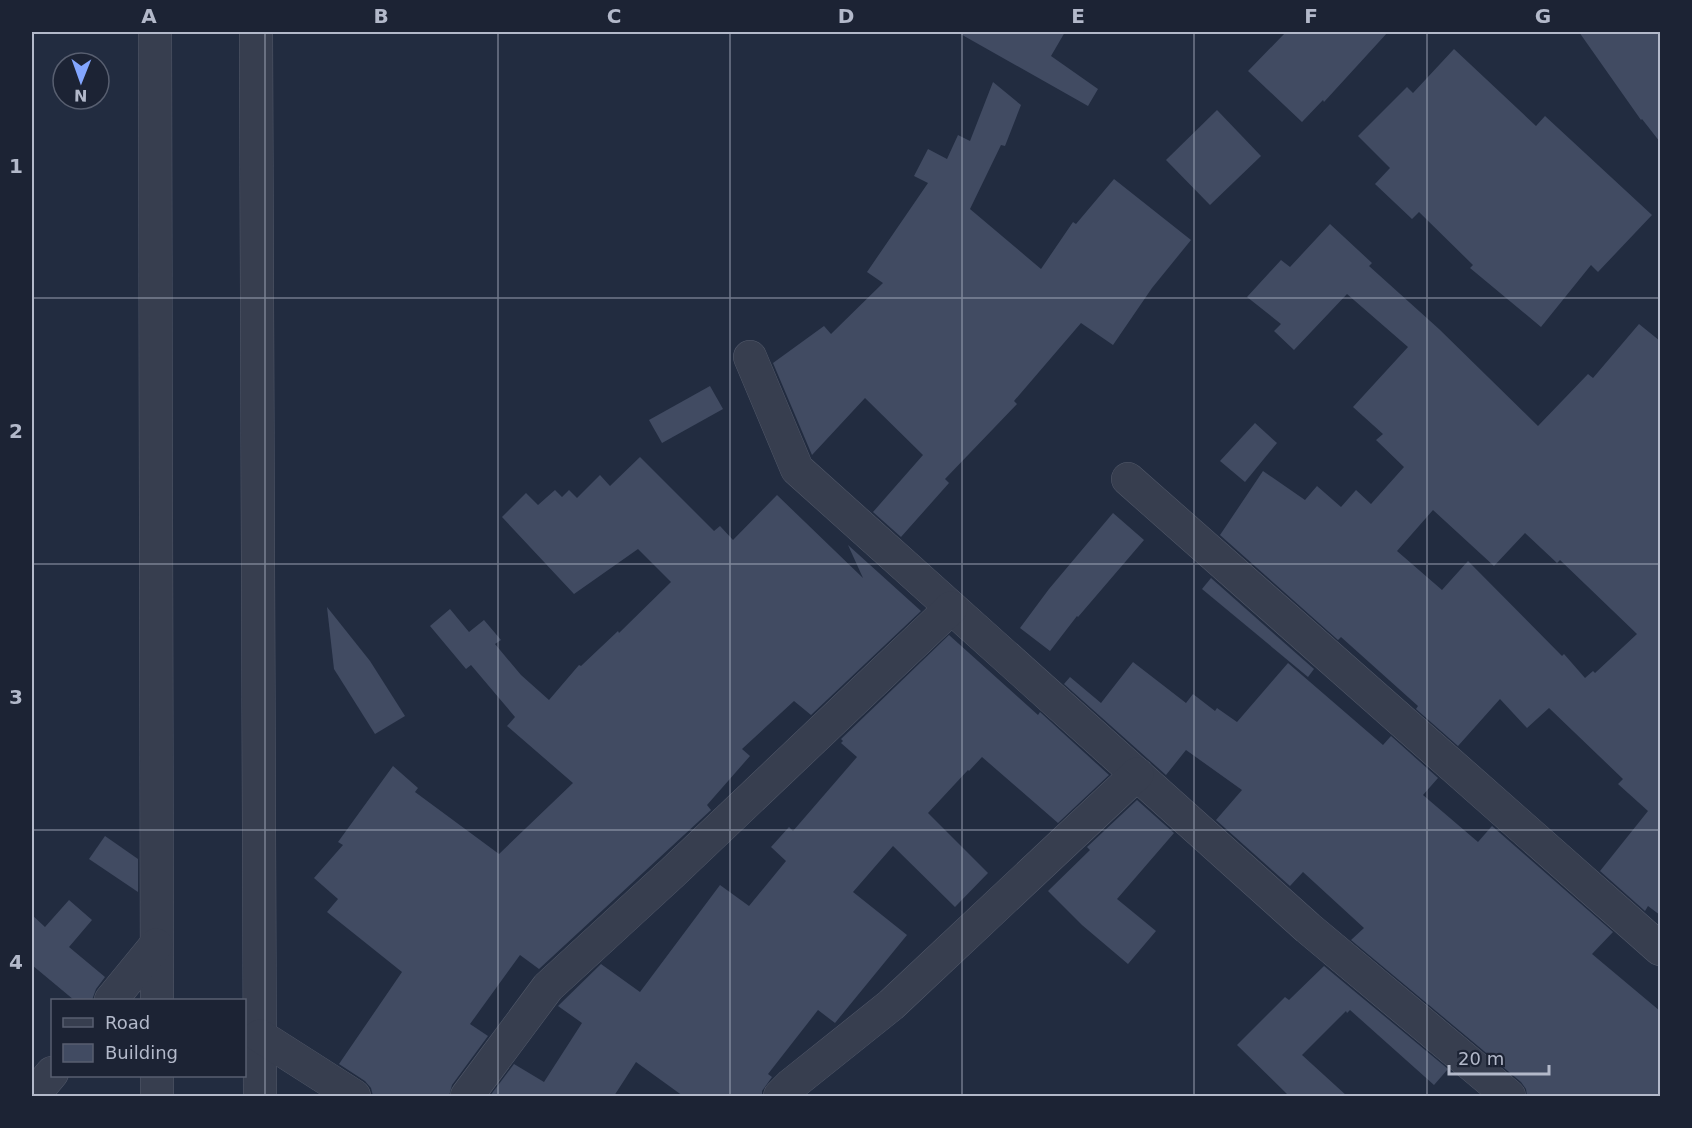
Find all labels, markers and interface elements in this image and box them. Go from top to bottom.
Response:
text: A [141,4,157,28]
text: B [373,4,389,28]
text: C [607,4,621,28]
text: D [838,4,854,28]
text: E [1071,4,1085,28]
text: F [1304,4,1318,28]
text: G [1535,4,1551,28]
north arrow [51,51,111,111]
text: N [74,86,88,105]
text: 1 [9,154,23,178]
text: 2 [9,419,23,443]
text: 3 [9,685,23,709]
text: 4 [9,950,23,974]
legend [51,999,246,1077]
text: Road [105,1012,150,1033]
scale bar [1449,1038,1550,1076]
text: Building [105,1042,178,1063]
text: 20 m [1458,1048,1504,1069]

